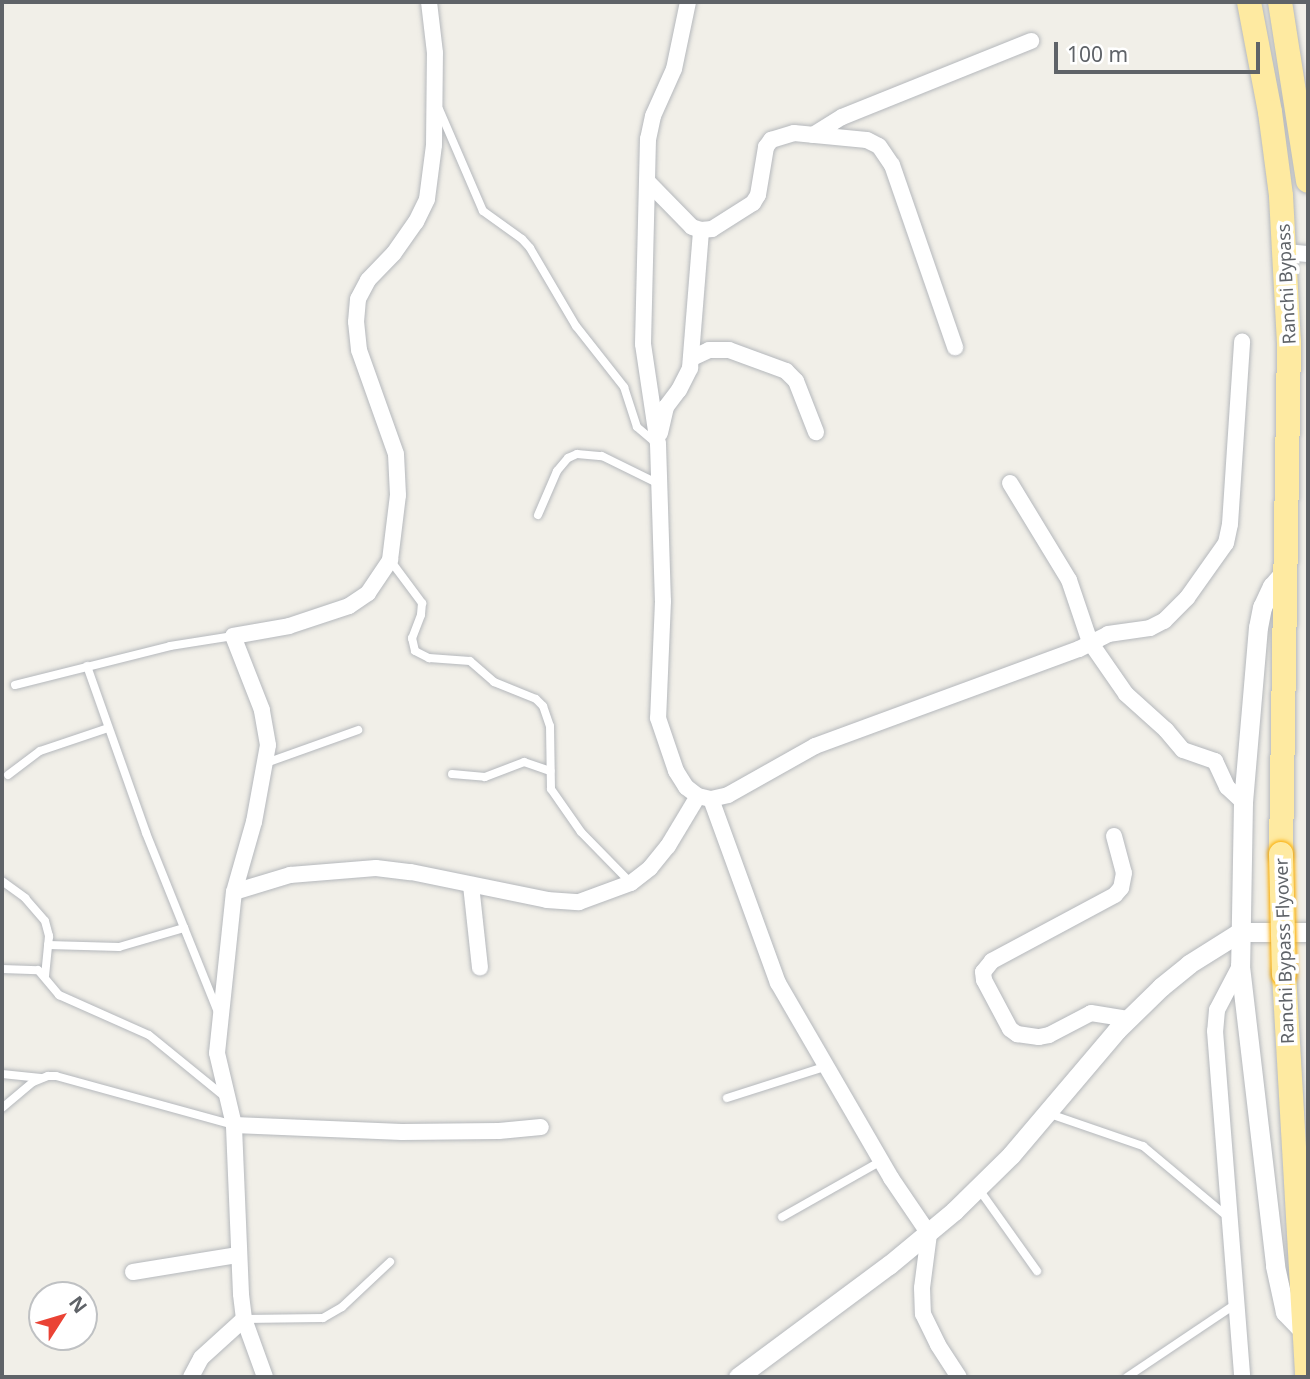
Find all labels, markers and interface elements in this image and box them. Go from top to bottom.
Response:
scale bar [1058,28,1264,72]
text: 100 m [1067,40,1128,68]
street label: Ranchi Bypass [1272,223,1300,345]
street label: Ranchi Bypass Flyover [1270,858,1298,1044]
north arrow [28,1281,98,1351]
text: N [63,1291,93,1319]

